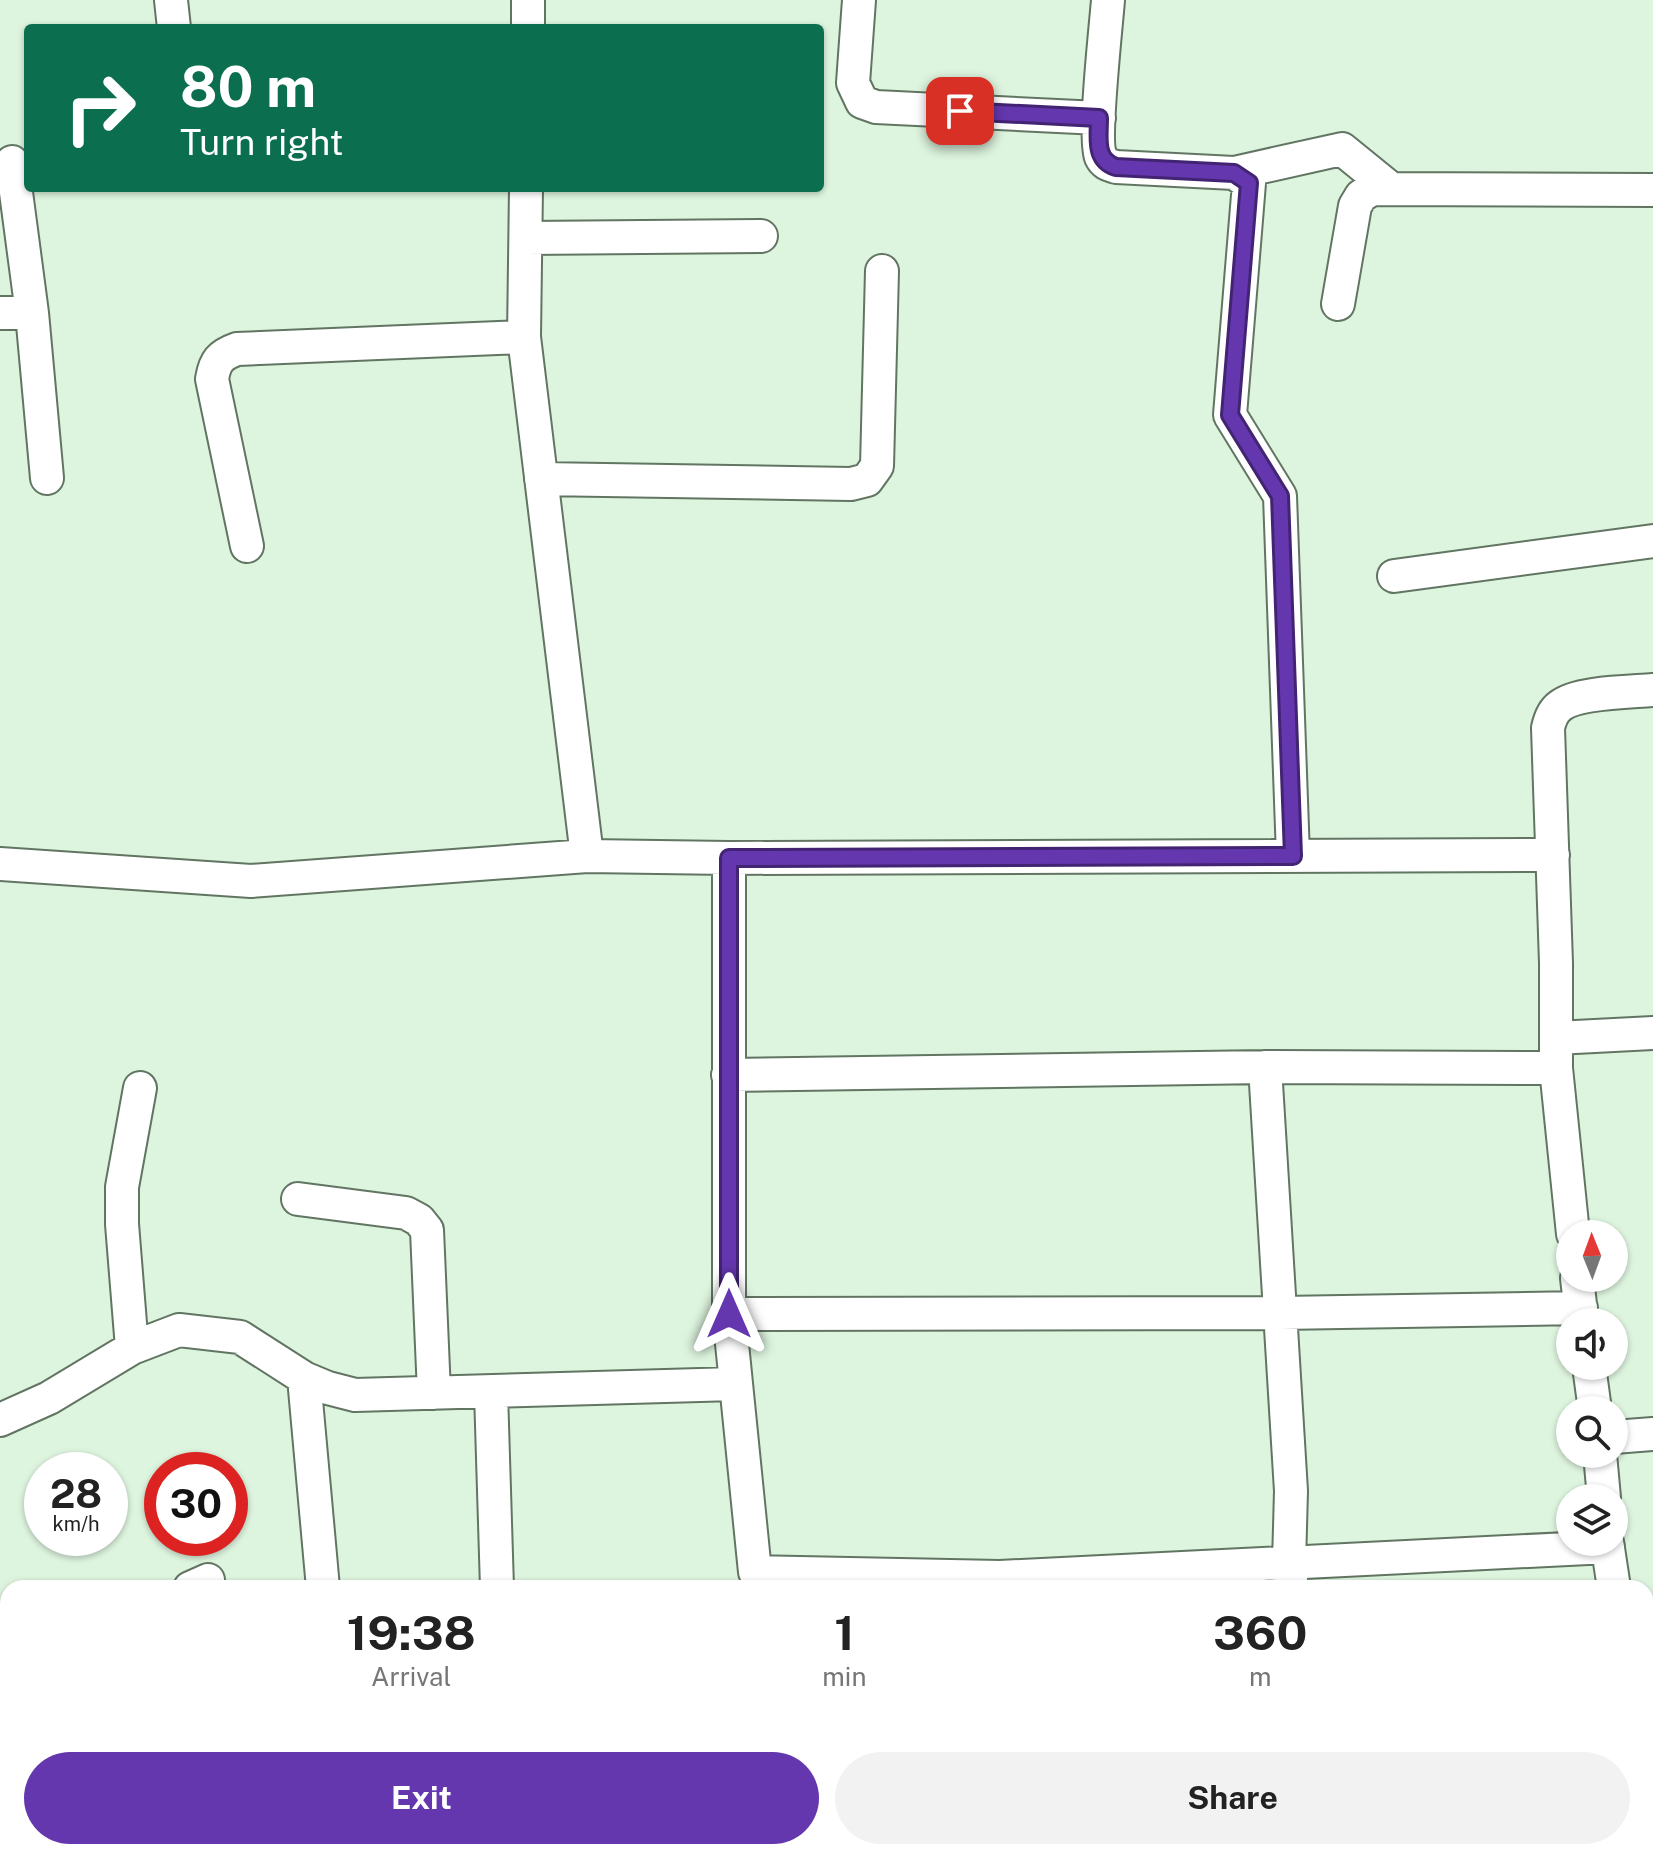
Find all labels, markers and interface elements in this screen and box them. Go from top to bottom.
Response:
text: 80 m [180,54,316,120]
icon: right [48,56,152,160]
pin [926,77,994,145]
icon: arrive [938,89,982,133]
text: Turn right [180,121,343,163]
north arrow [1556,1220,1628,1292]
map controls [1556,1220,1628,1556]
position arrow [687,1272,771,1356]
button: sound [1556,1308,1628,1380]
button: search [1556,1396,1628,1468]
speed limit sign: 30 [144,1452,248,1556]
text: 28 [50,1470,102,1517]
button: layers [1556,1484,1628,1556]
text: km/h [52,1512,100,1536]
text: 19:38 [347,1604,476,1661]
text: 1 [834,1604,855,1661]
text: 360 [1213,1604,1307,1661]
text: Arrival [371,1661,451,1692]
text: min [822,1661,866,1692]
text: m [1249,1661,1271,1692]
button: Exit [24,1752,819,1844]
button: Share [835,1752,1630,1844]

